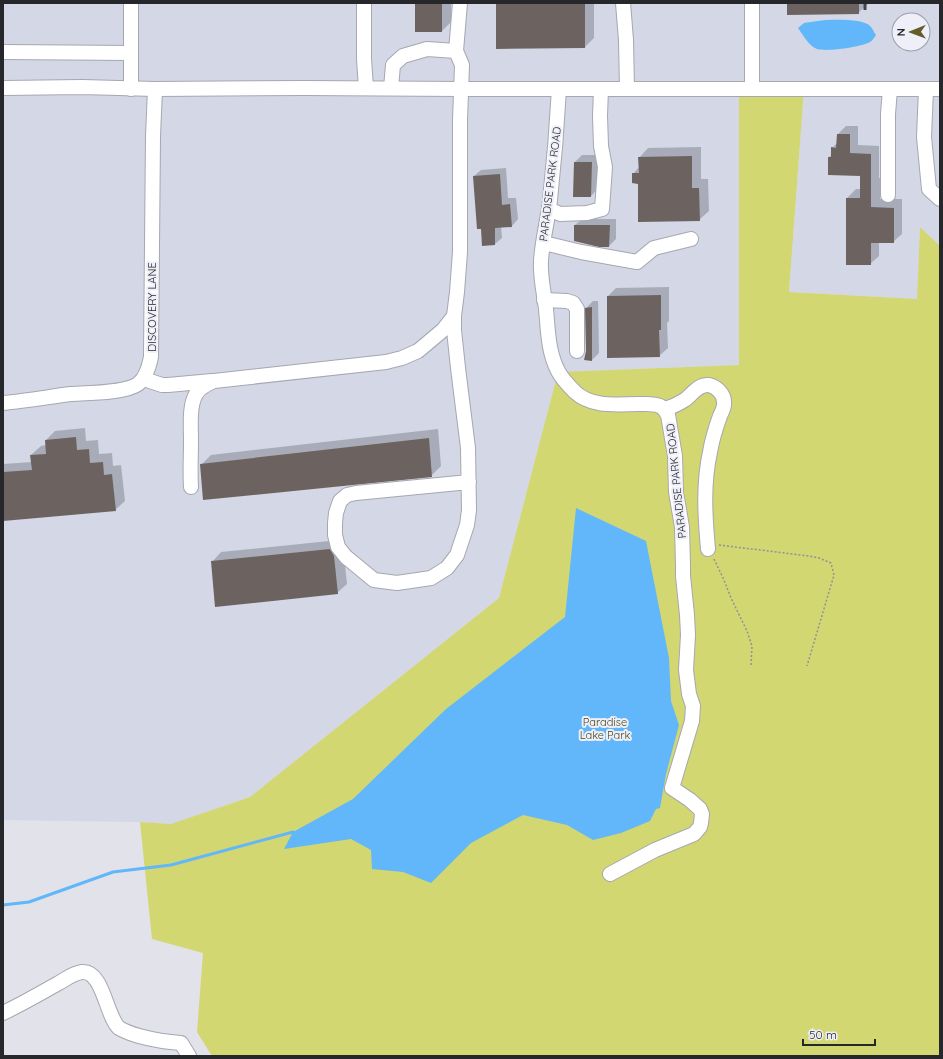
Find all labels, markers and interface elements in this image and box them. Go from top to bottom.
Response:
north arrow [891,12,931,52]
text: N [894,28,908,36]
street label: PARADISE PARK ROAD [536,126,564,242]
street label: DISCOVERY LANE [145,262,159,352]
street label: PARADISE PARK ROAD [663,423,689,539]
park label: Paradise Lake Park [580,715,630,742]
scale bar [803,1021,875,1047]
text: 50 m [809,1027,837,1042]

